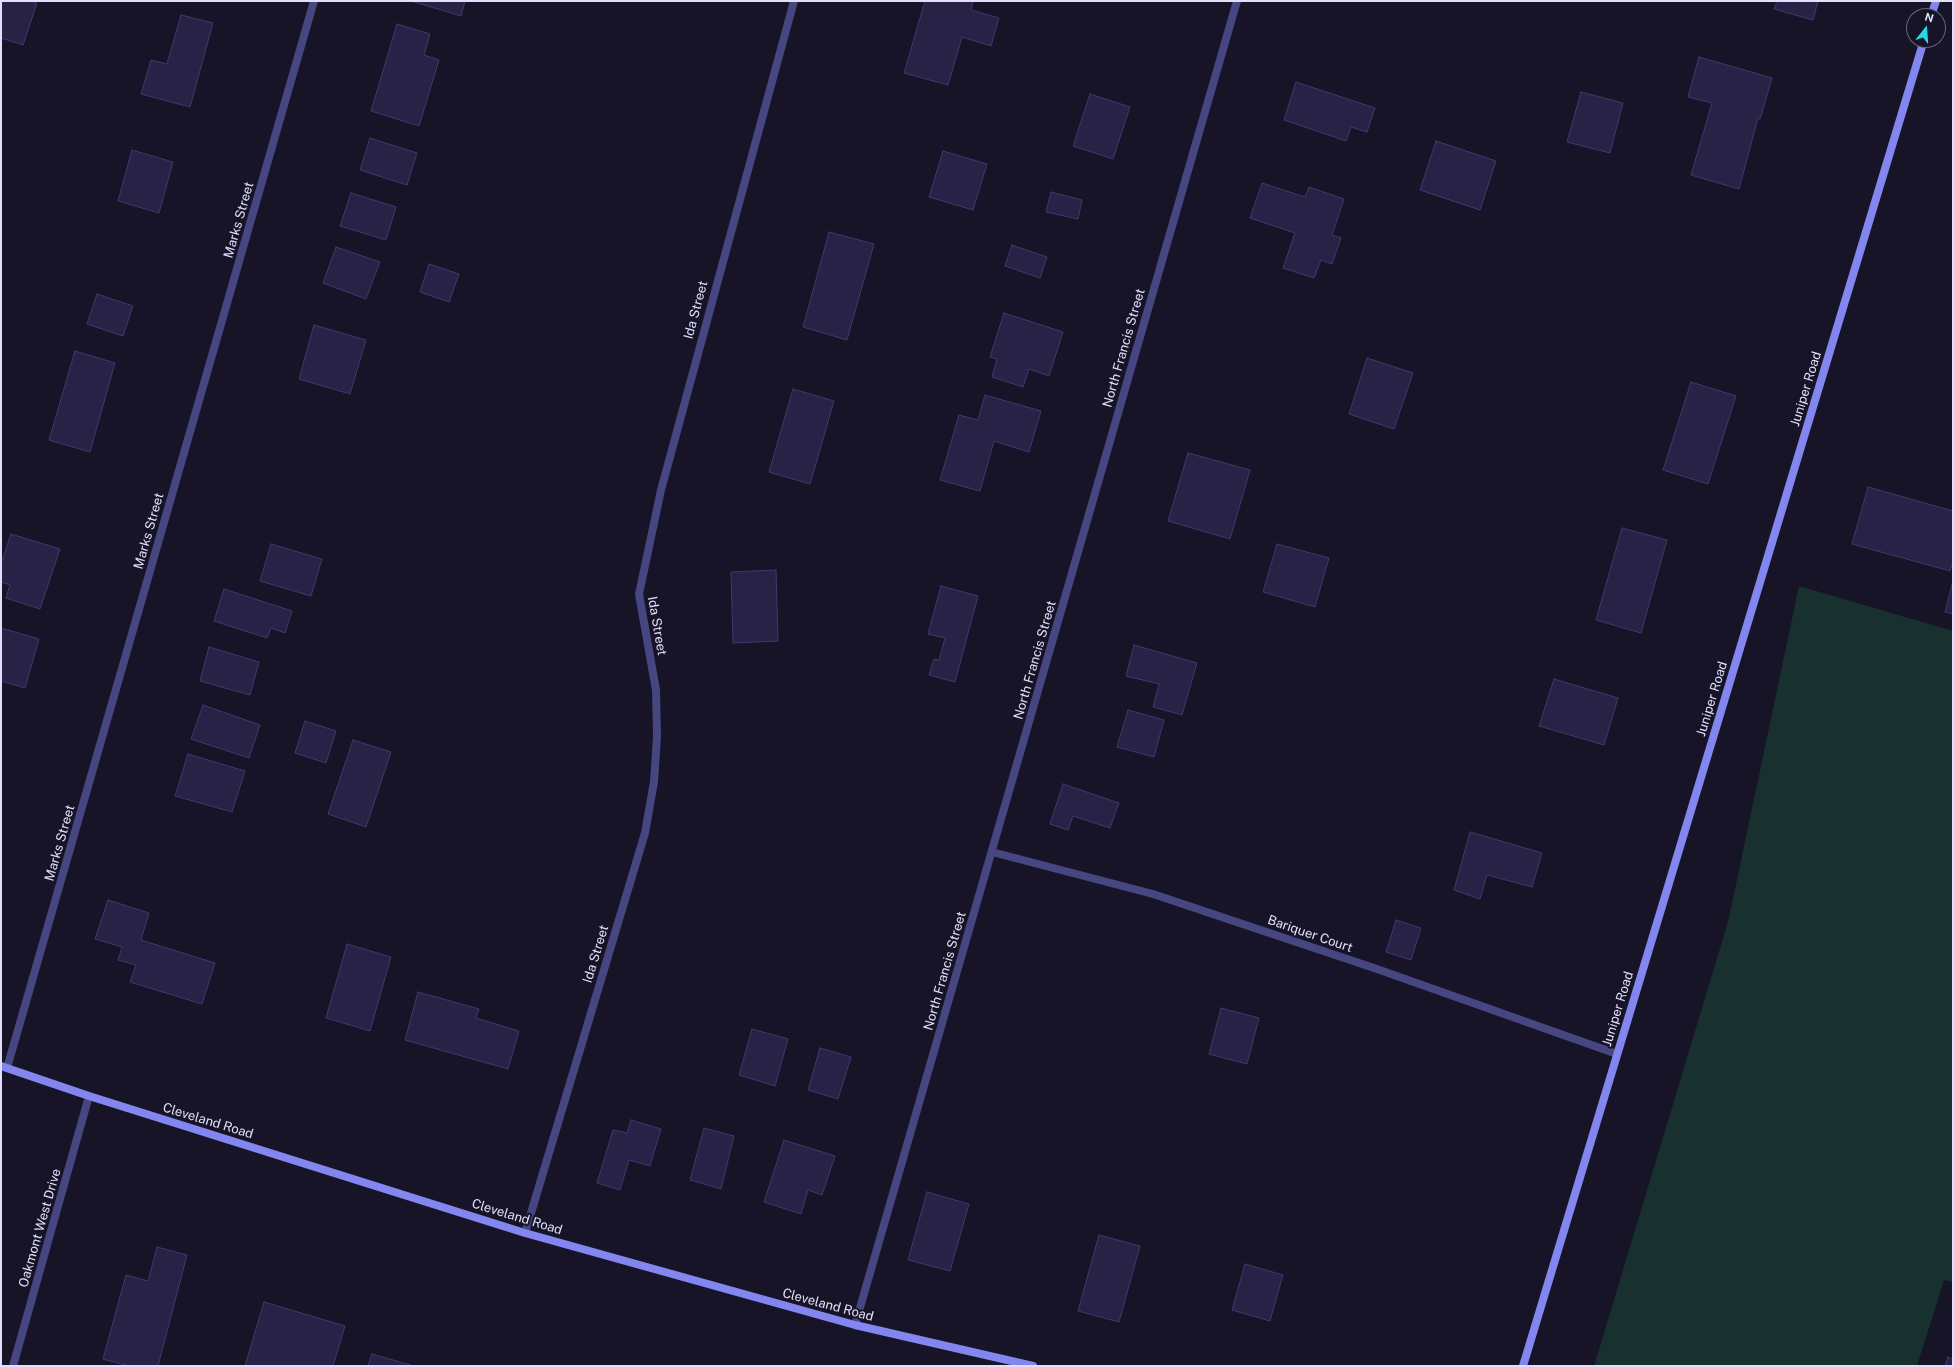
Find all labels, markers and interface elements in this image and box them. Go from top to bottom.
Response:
north arrow [1906,8,1946,48]
text: N [1923,10,1935,24]
street label: Marks Street [221,180,257,260]
street label: Ida Street [681,279,711,341]
street label: North Francis Street [1100,287,1148,409]
street label: Juniper Road [1787,350,1825,428]
street label: Marks Street [131,491,167,571]
street label: Ida Street [644,595,670,657]
street label: North Francis Street [1011,599,1059,721]
street label: Juniper Road [1693,660,1731,738]
street label: Marks Street [42,803,78,883]
street label: North Francis Street [921,910,969,1032]
street label: Bariquer Court [1265,912,1355,956]
street label: Ida Street [580,923,612,985]
street label: Juniper Road [1599,970,1637,1048]
street label: Cleveland Road [161,1100,255,1142]
street label: Oakmont West Drive [16,1167,64,1289]
street label: Cleveland Road [470,1196,564,1238]
street label: Cleveland Road [781,1285,875,1325]

